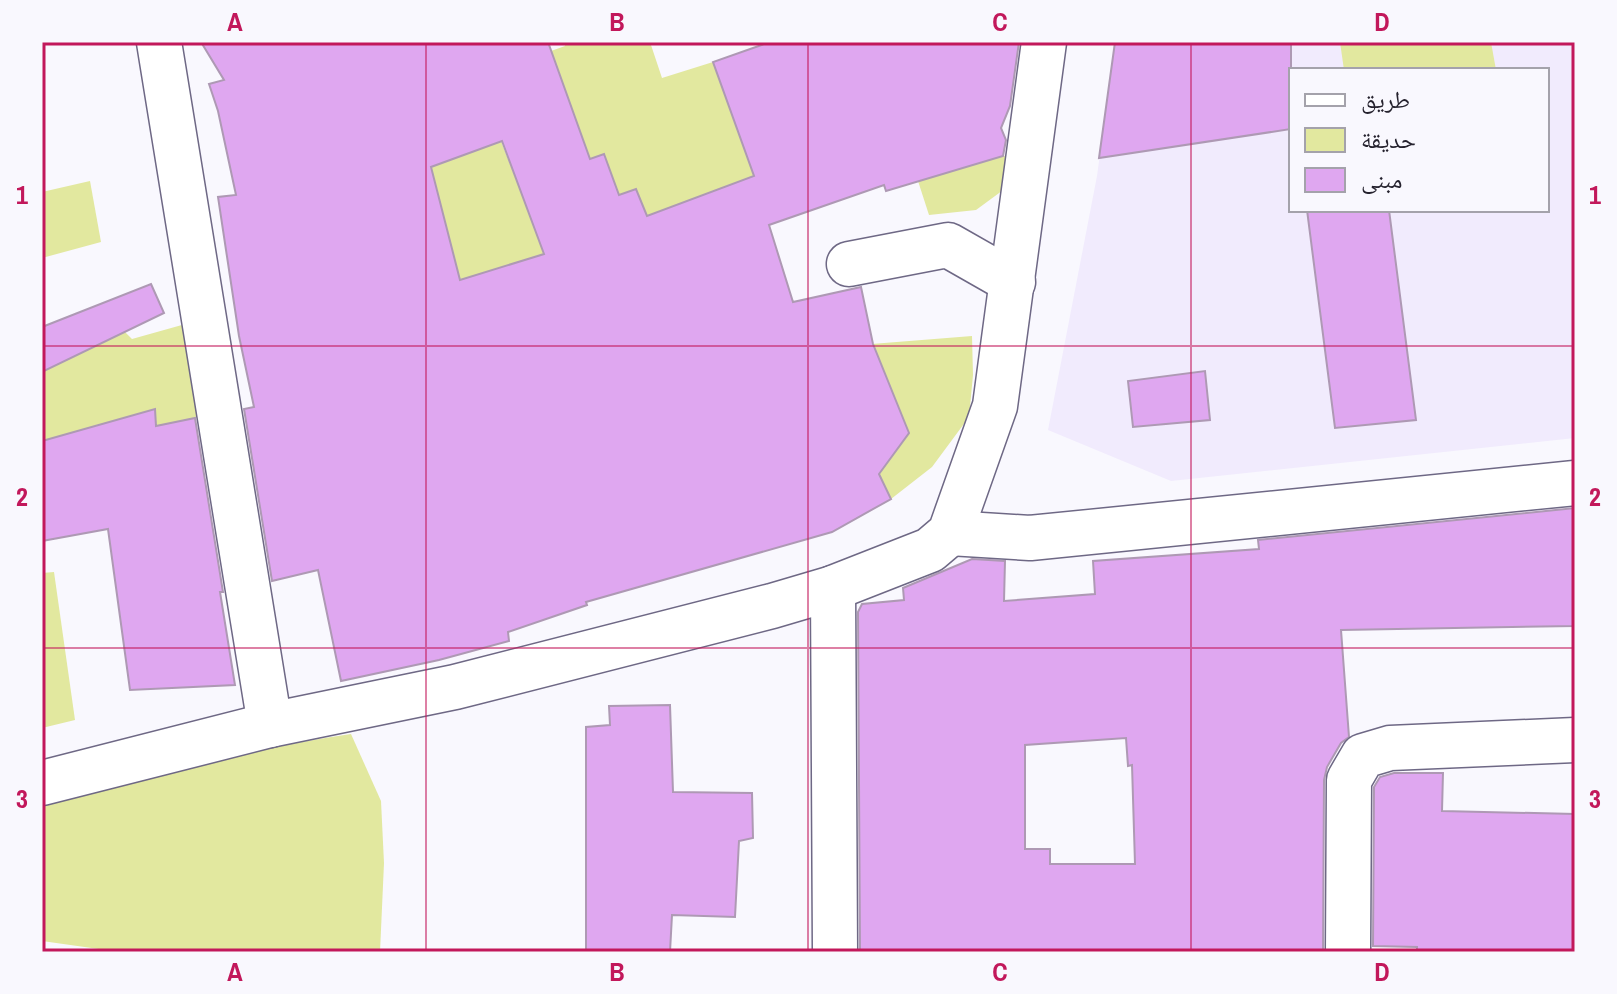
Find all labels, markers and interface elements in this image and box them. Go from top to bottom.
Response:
text: A [227,4,243,39]
text: B [609,4,625,39]
text: C [992,4,1008,39]
text: D [1374,4,1390,39]
legend [1289,68,1549,212]
text: طريق [1361,83,1410,115]
text: حديقة [1361,123,1416,155]
text: مبنى [1361,163,1402,195]
text: 1 [16,177,28,212]
text: 1 [1589,177,1601,212]
text: 2 [16,479,28,514]
text: 2 [1589,479,1601,514]
text: 3 [16,781,28,816]
text: 3 [1589,781,1601,816]
text: A [227,954,243,989]
text: B [609,954,625,989]
text: C [992,954,1008,989]
text: D [1374,954,1390,989]

